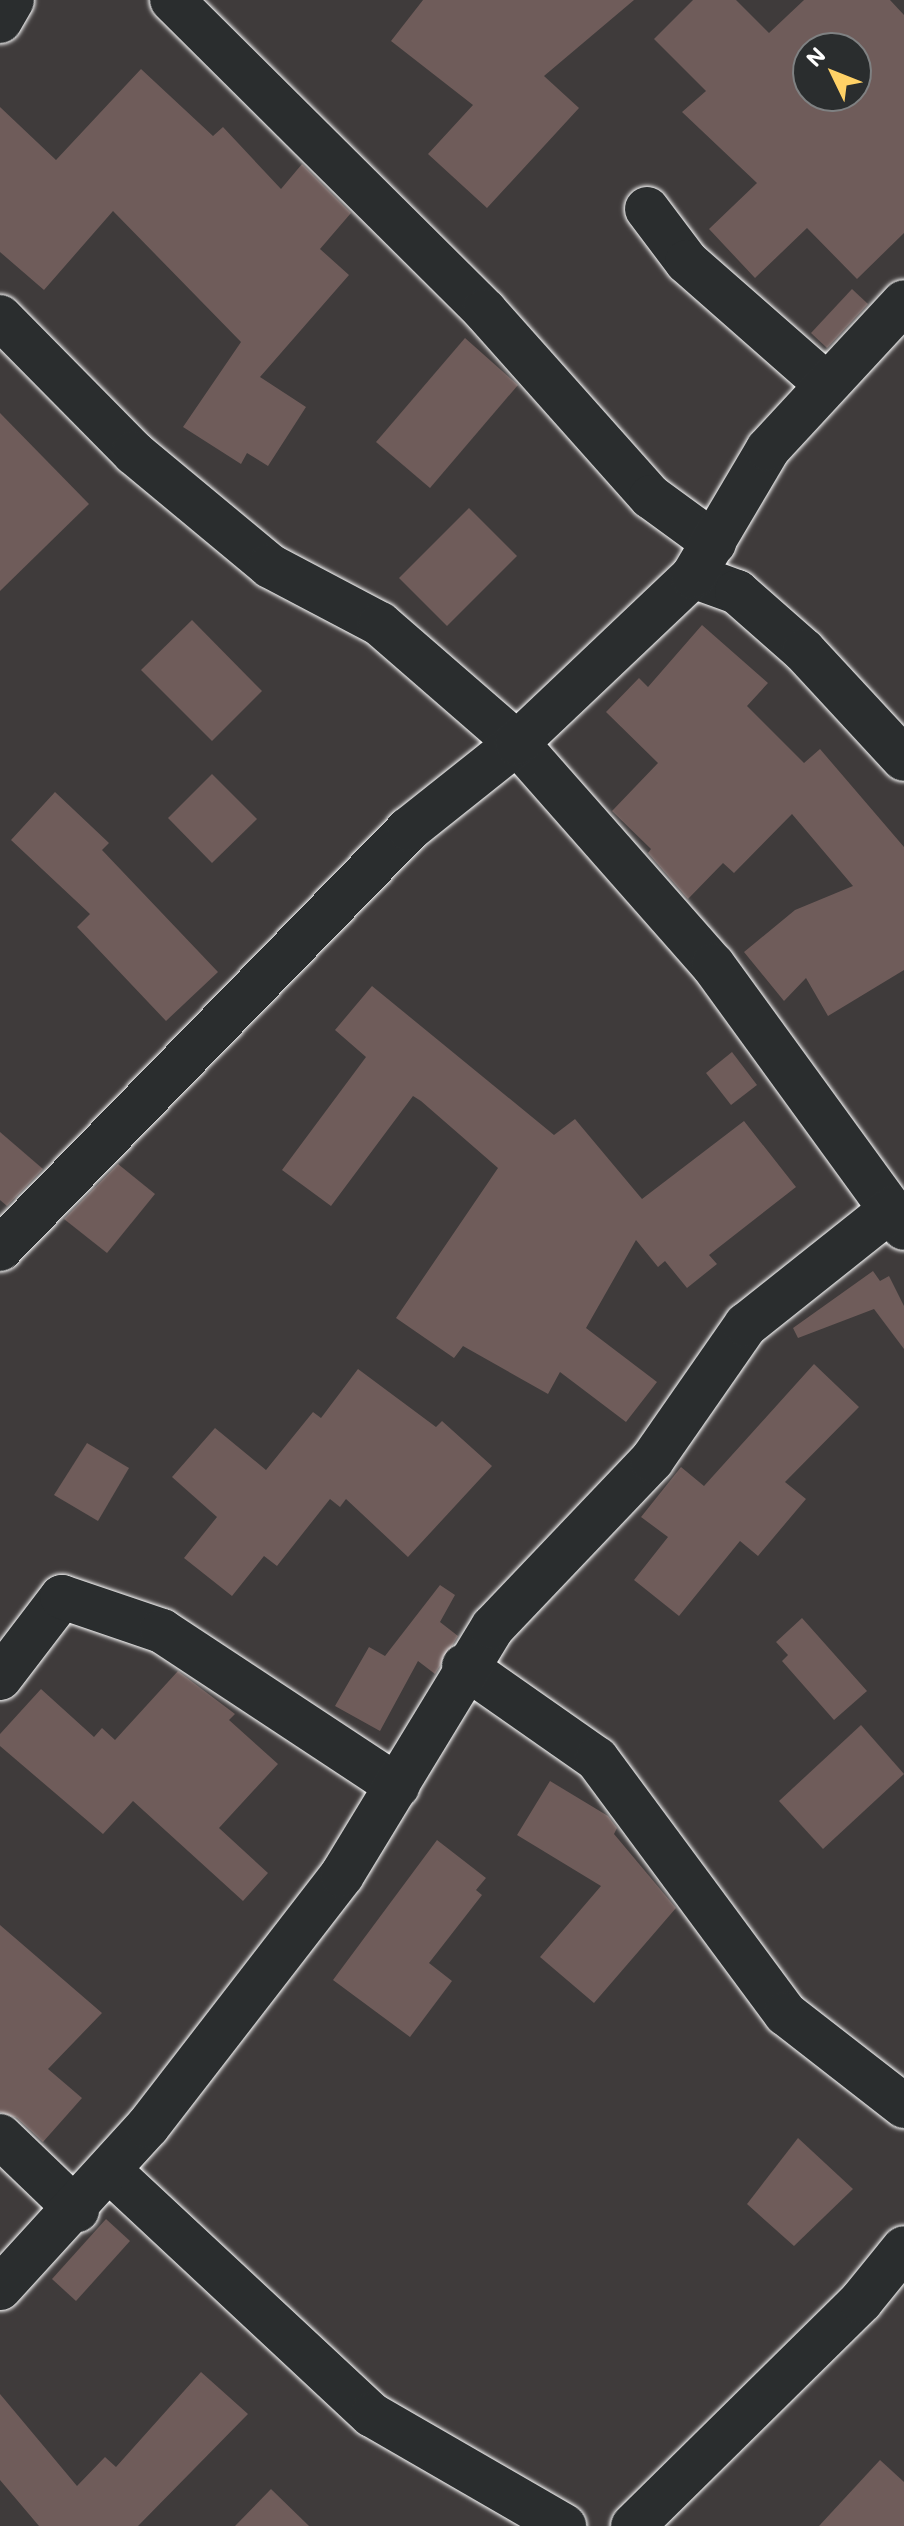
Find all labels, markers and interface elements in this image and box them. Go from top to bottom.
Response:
north arrow [792,32,872,112]
text: N [799,41,832,73]

